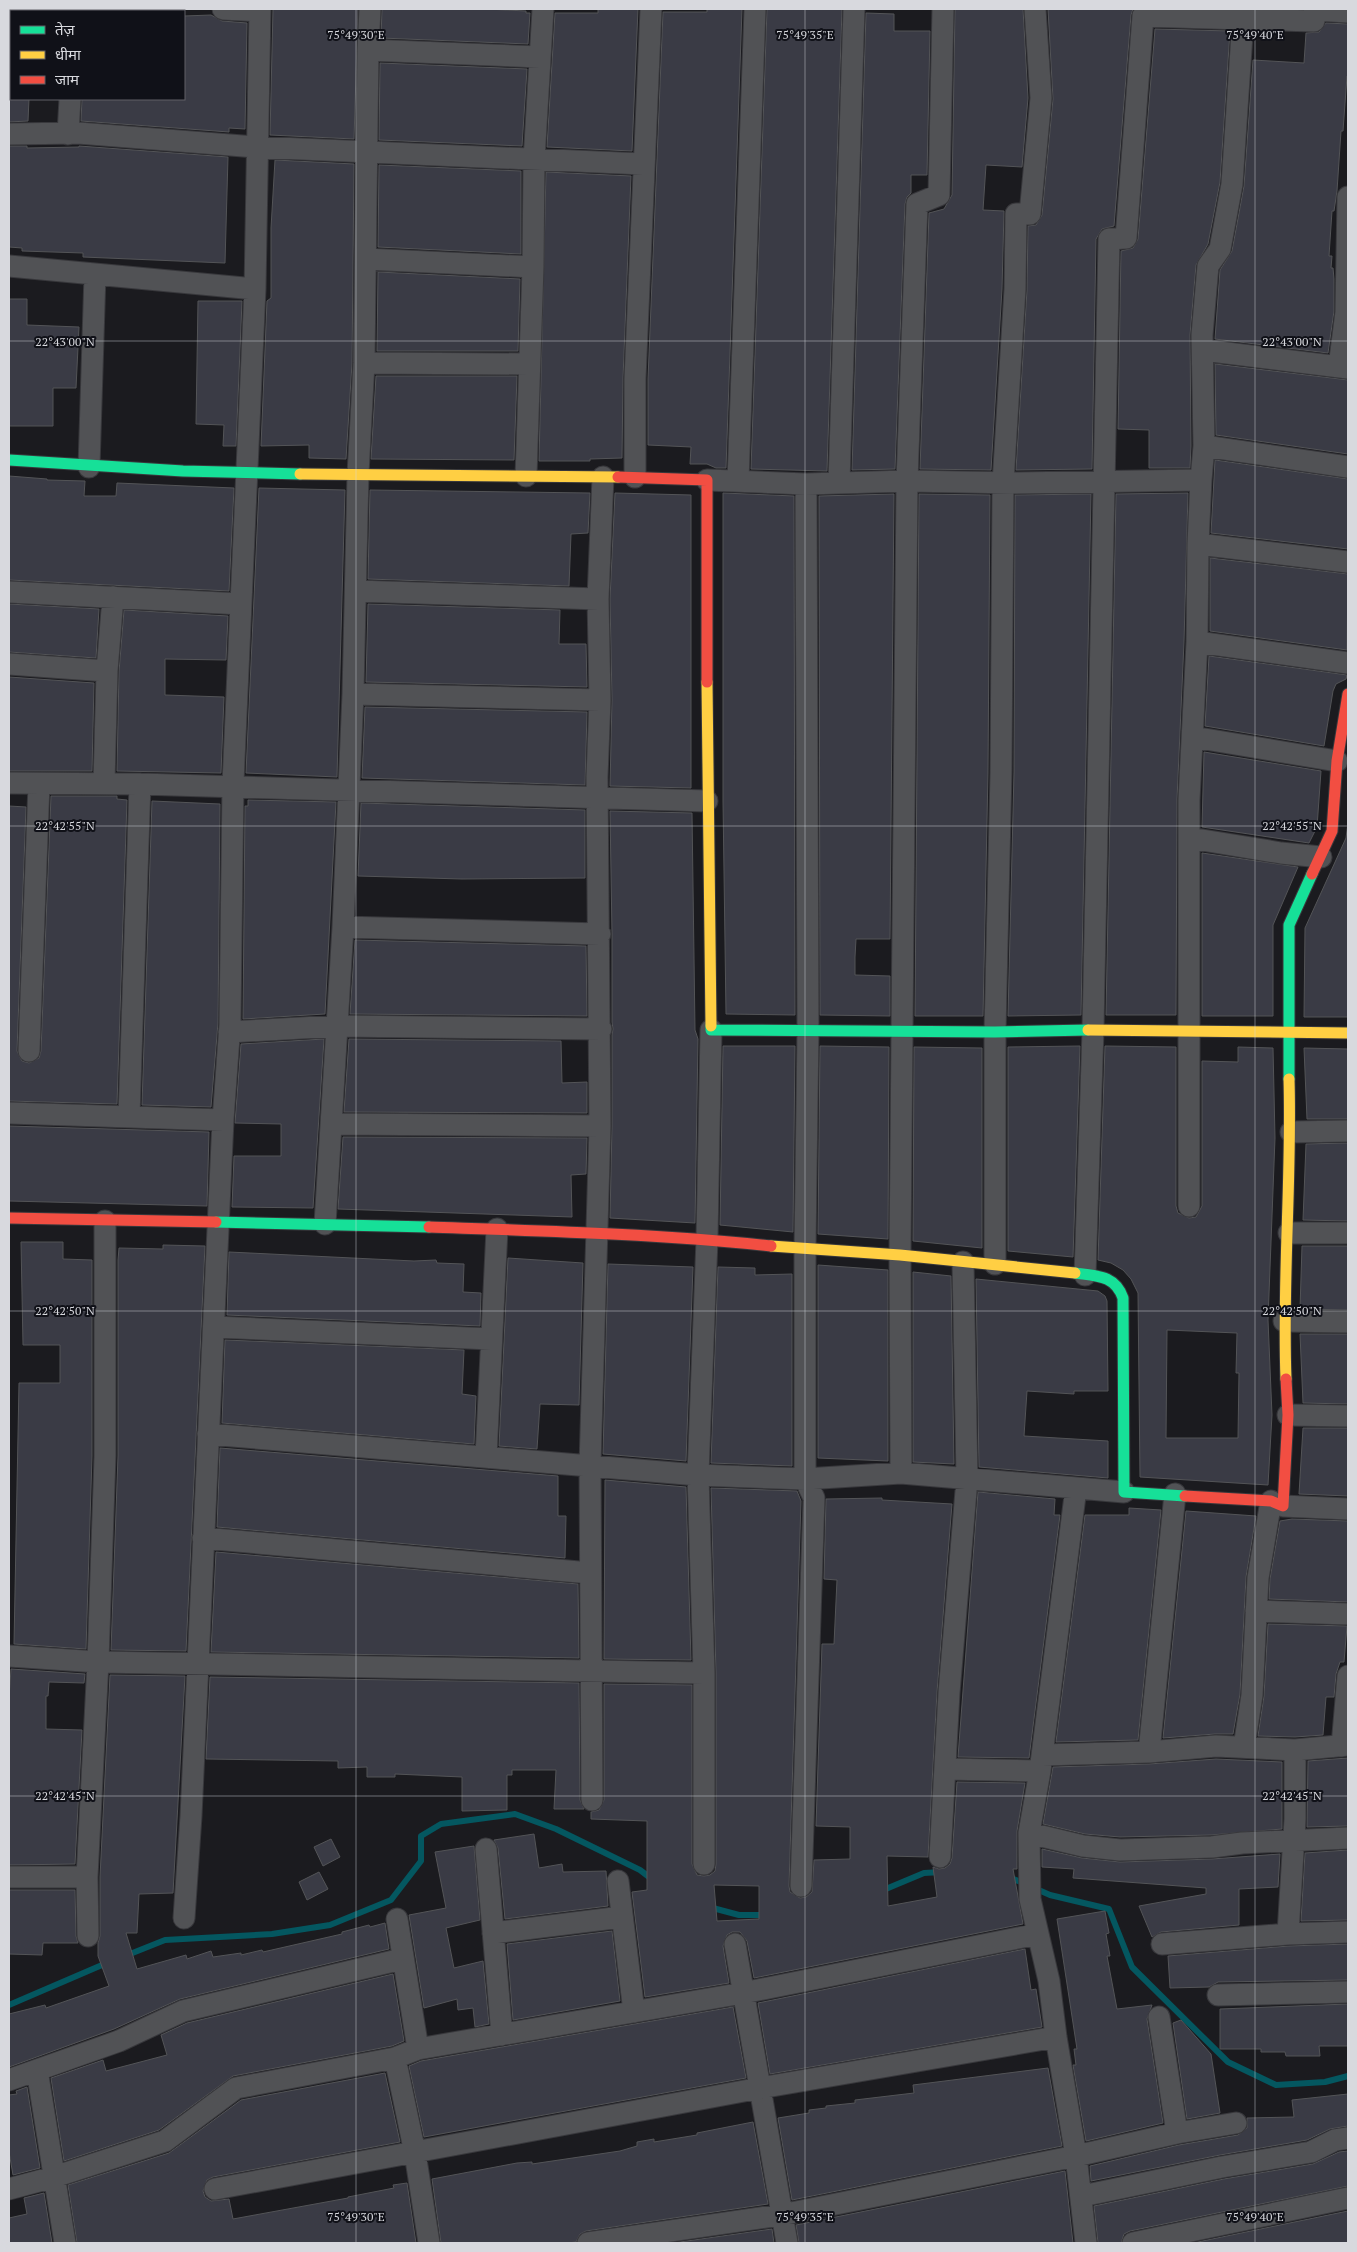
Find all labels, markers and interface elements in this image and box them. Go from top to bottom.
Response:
legend [10,10,185,100]
text: तेज़ [55,19,76,39]
text: 75°49'30"E [327,27,385,42]
text: 75°49'35"E [776,27,834,42]
text: 75°49'40"E [1226,27,1284,42]
text: धीमा [55,44,82,64]
text: जाम [55,69,80,89]
text: 22°43'00"N [35,334,95,349]
text: 22°43'00"N [1262,334,1322,349]
text: 22°42'55"N [35,818,95,833]
text: 22°42'55"N [1262,818,1322,833]
text: 22°42'50"N [35,1303,95,1318]
text: 22°42'50"N [1262,1303,1322,1318]
text: 22°42'45"N [35,1788,95,1803]
text: 22°42'45"N [1262,1788,1322,1803]
text: 75°49'30"E [327,2209,385,2224]
text: 75°49'35"E [776,2209,834,2224]
text: 75°49'40"E [1226,2209,1284,2224]

